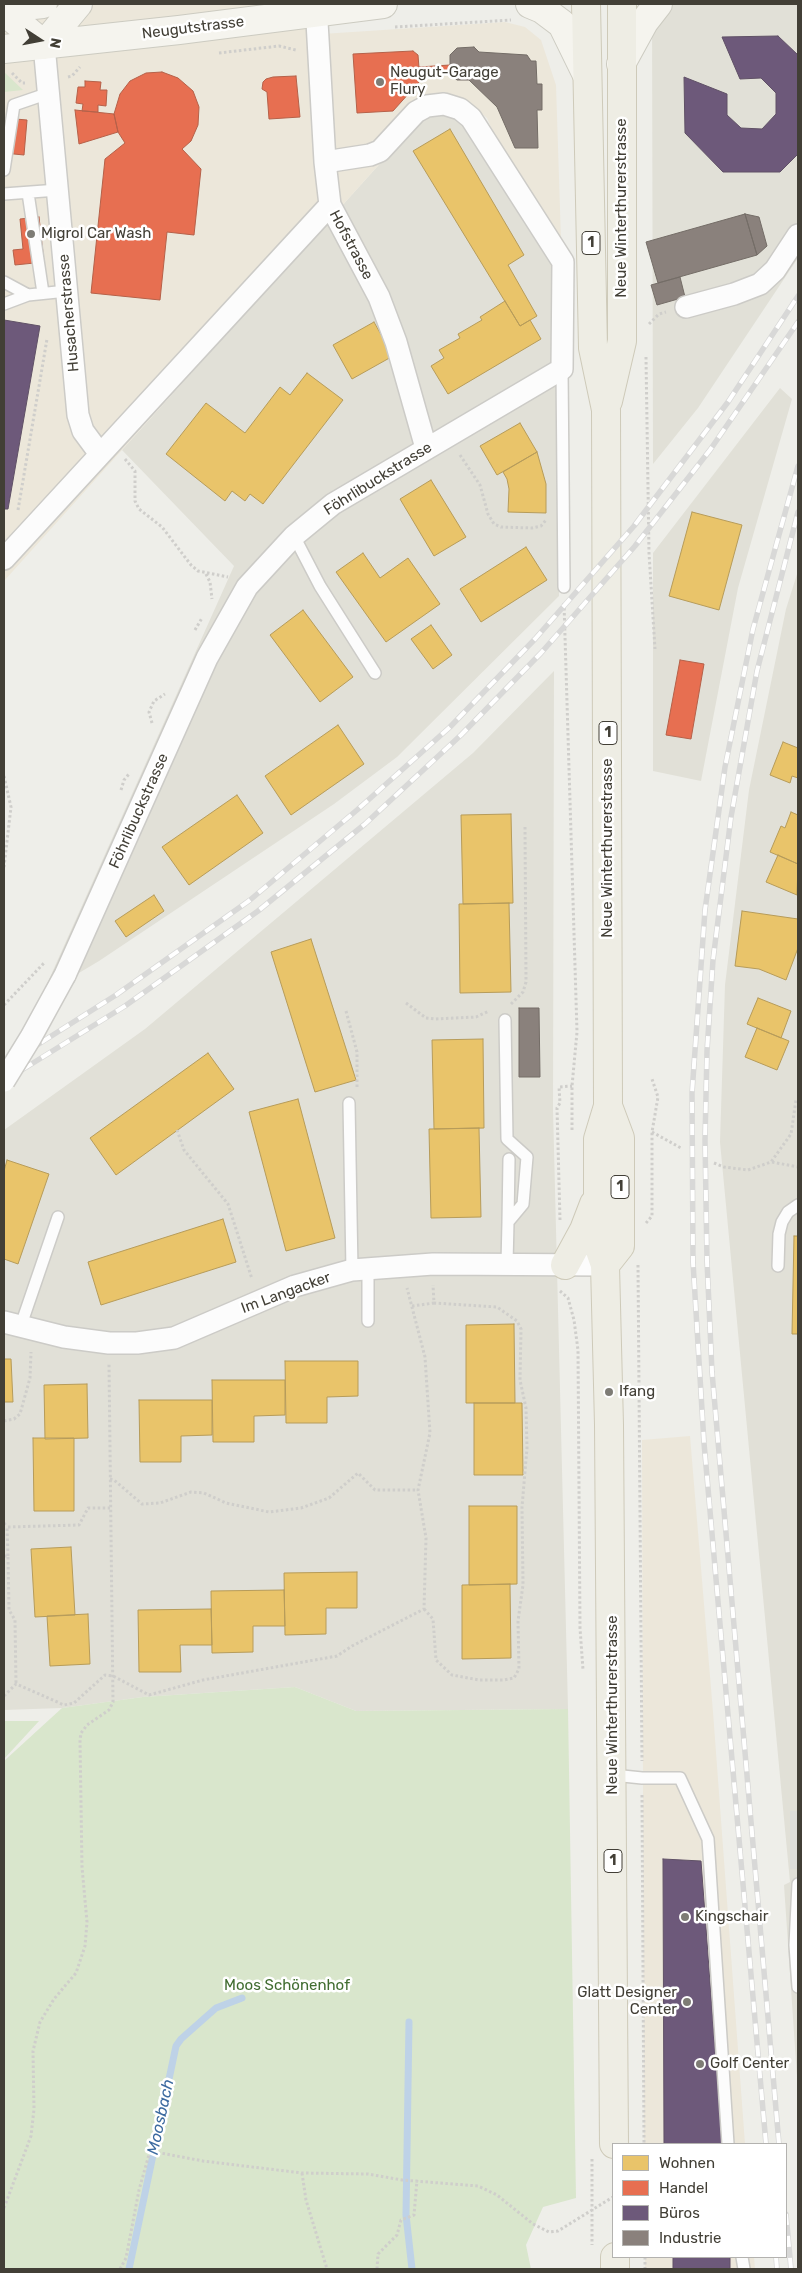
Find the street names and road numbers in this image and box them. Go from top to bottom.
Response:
street label: Neugutstrasse [141,13,245,43]
street label: Neue Winterthurerstrasse [613,118,631,298]
street label: Hofstrasse [325,207,377,283]
road number: 1 [582,232,600,254]
street label: Husacherstrasse [55,253,83,373]
street label: Föhrlibuckstrasse [321,438,435,520]
road number: 1 [599,721,617,744]
street label: Föhrlibuckstrasse [106,751,172,871]
street label: Neue Winterthurerstrasse [599,758,617,938]
road number: 1 [611,1176,629,1198]
street label: Im Langacker [239,1268,333,1318]
street label: Neue Winterthurerstrasse [604,1615,622,1795]
road number: 1 [604,1850,622,1872]

